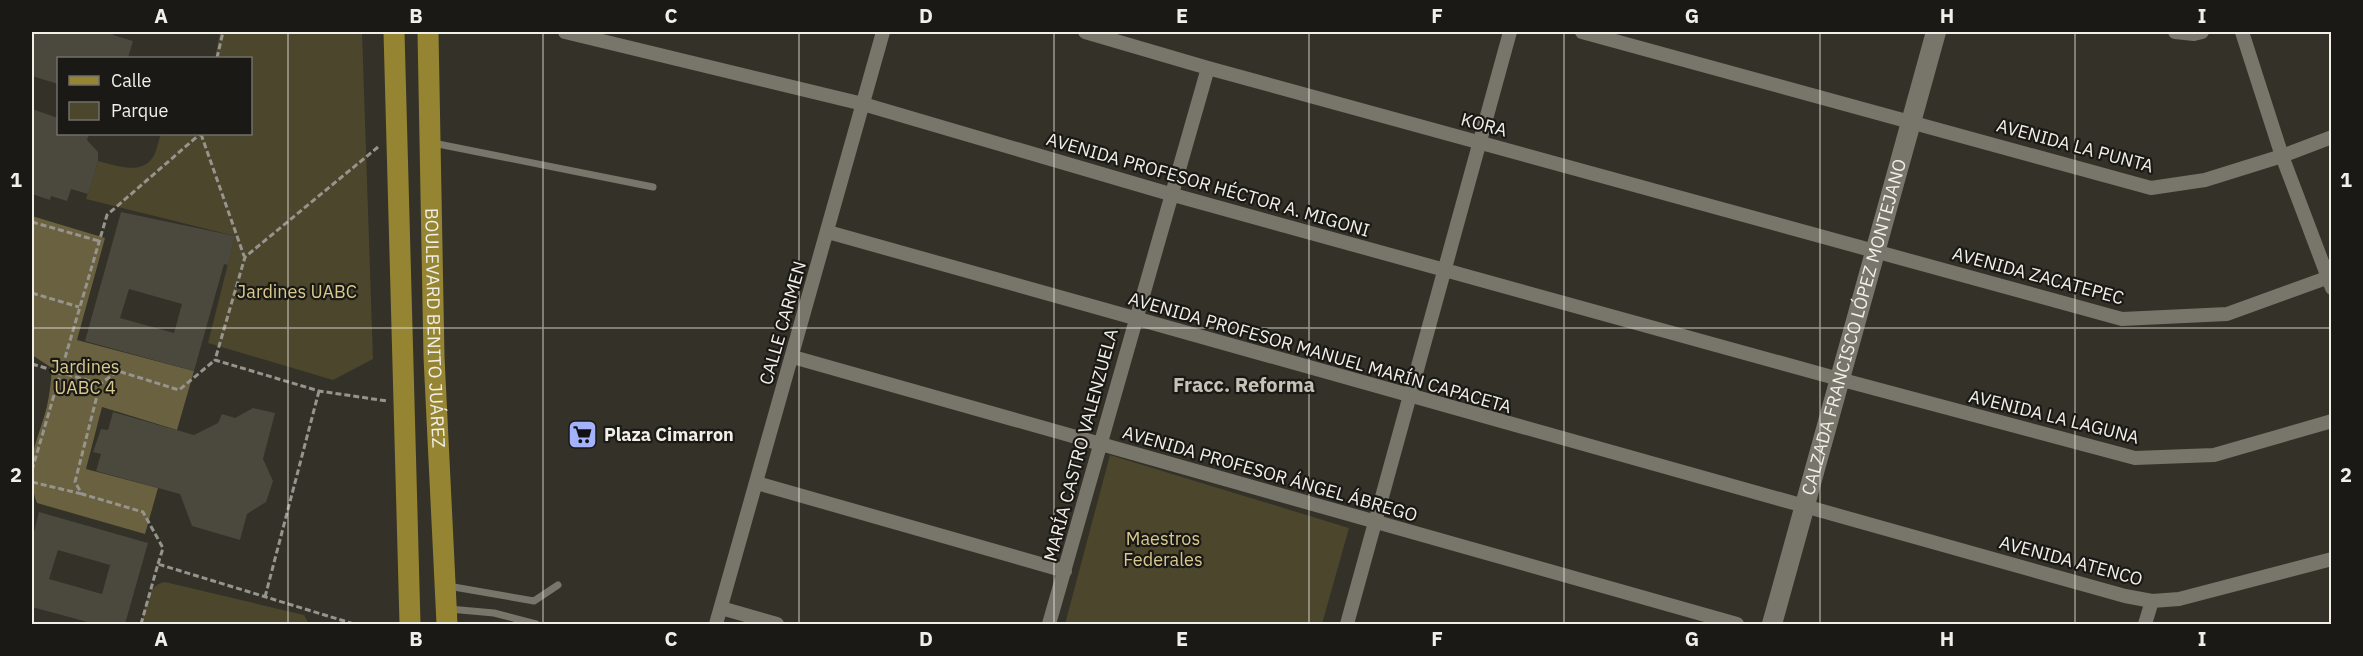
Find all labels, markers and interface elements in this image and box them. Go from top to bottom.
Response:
text: A [154,2,168,29]
text: B [409,2,423,29]
text: C [664,2,678,29]
text: D [919,2,933,29]
text: E [1176,2,1188,29]
text: F [1431,2,1443,29]
text: G [1685,2,1699,29]
text: H [1940,2,1954,29]
text: I [2198,2,2206,29]
legend [57,57,252,135]
text: Calle [111,69,151,92]
text: Parque [111,99,169,122]
street label: KORA [1459,107,1510,142]
street label: AVENIDA LA PUNTA [1994,114,2157,178]
street label: AVENIDA PROFESOR HÉCTOR A. MIGONI [1044,127,1372,242]
street label: CALZADA FRANCISCO LÓPEZ MONTEJANO [1796,156,1911,498]
text: 1 [10,166,22,193]
text: 1 [2340,166,2352,193]
street label: BOULEVARD BENITO JUÁREZ [420,208,450,448]
street label: AVENIDA ZACATEPEC [1950,242,2126,309]
street label: CALLE CARMEN [754,258,811,387]
park label: Jardines UABC [237,280,357,303]
street label: AVENIDA PROFESOR MANUEL MARÍN CAPACETA [1126,287,1515,418]
street label: MARÍA CASTRO VALENZUELA [1038,325,1123,564]
park label: Jardines UABC 4 [50,355,120,399]
district label: Fracc. Reforma [1173,371,1315,398]
street label: AVENIDA LA LAGUNA [1967,384,2142,449]
supermarket icon: Plaza Cimarron [567,419,599,451]
street label: AVENIDA PROFESOR ÁNGEL ÁBREGO [1120,420,1420,527]
place label: Plaza Cimarron [604,423,734,446]
text: 2 [10,461,22,488]
text: 2 [2340,461,2352,488]
park label: Maestros Federales [1123,527,1203,571]
street label: AVENIDA ATENCO [1997,530,2145,591]
text: A [154,625,168,652]
text: B [409,625,423,652]
text: C [664,625,678,652]
text: D [919,625,933,652]
text: E [1176,625,1188,652]
text: F [1431,625,1443,652]
text: G [1685,625,1699,652]
text: H [1940,625,1954,652]
text: I [2198,625,2206,652]

